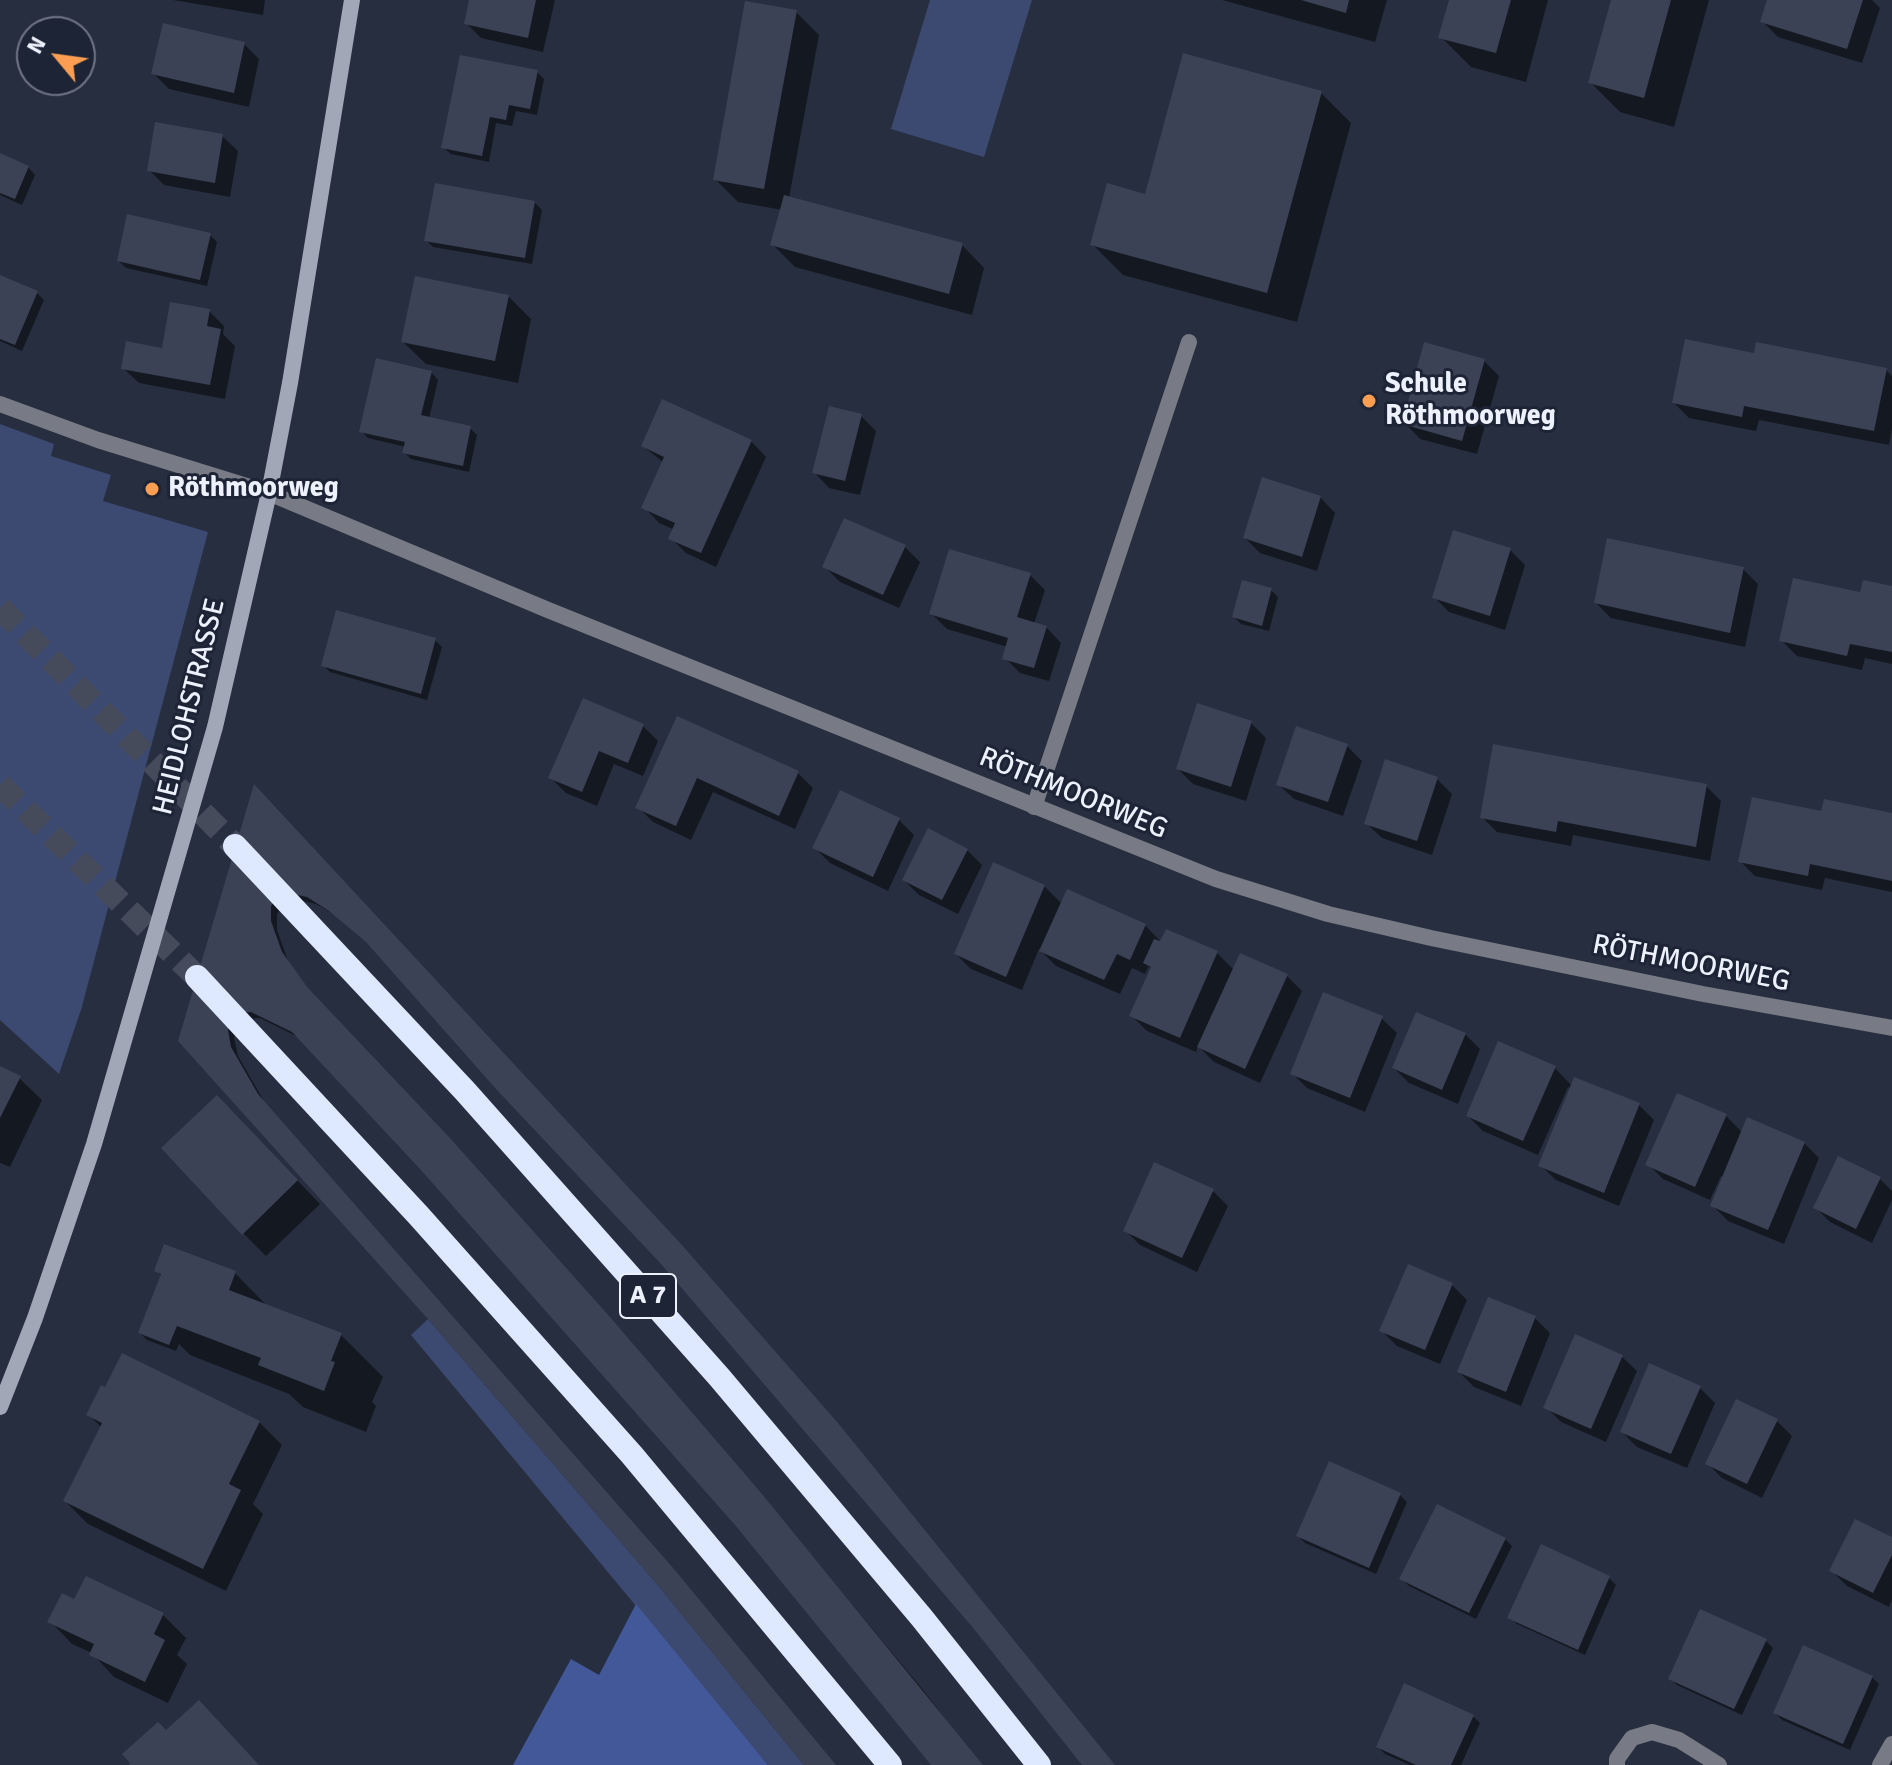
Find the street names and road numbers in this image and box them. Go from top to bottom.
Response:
street label: HEIDLOHSTRASSE [147,595,233,819]
street label: RÖTHMOORWEG [974,741,1172,847]
street label: RÖTHMOORWEG [1590,928,1792,1000]
road number: A 7 [620,1274,676,1318]

